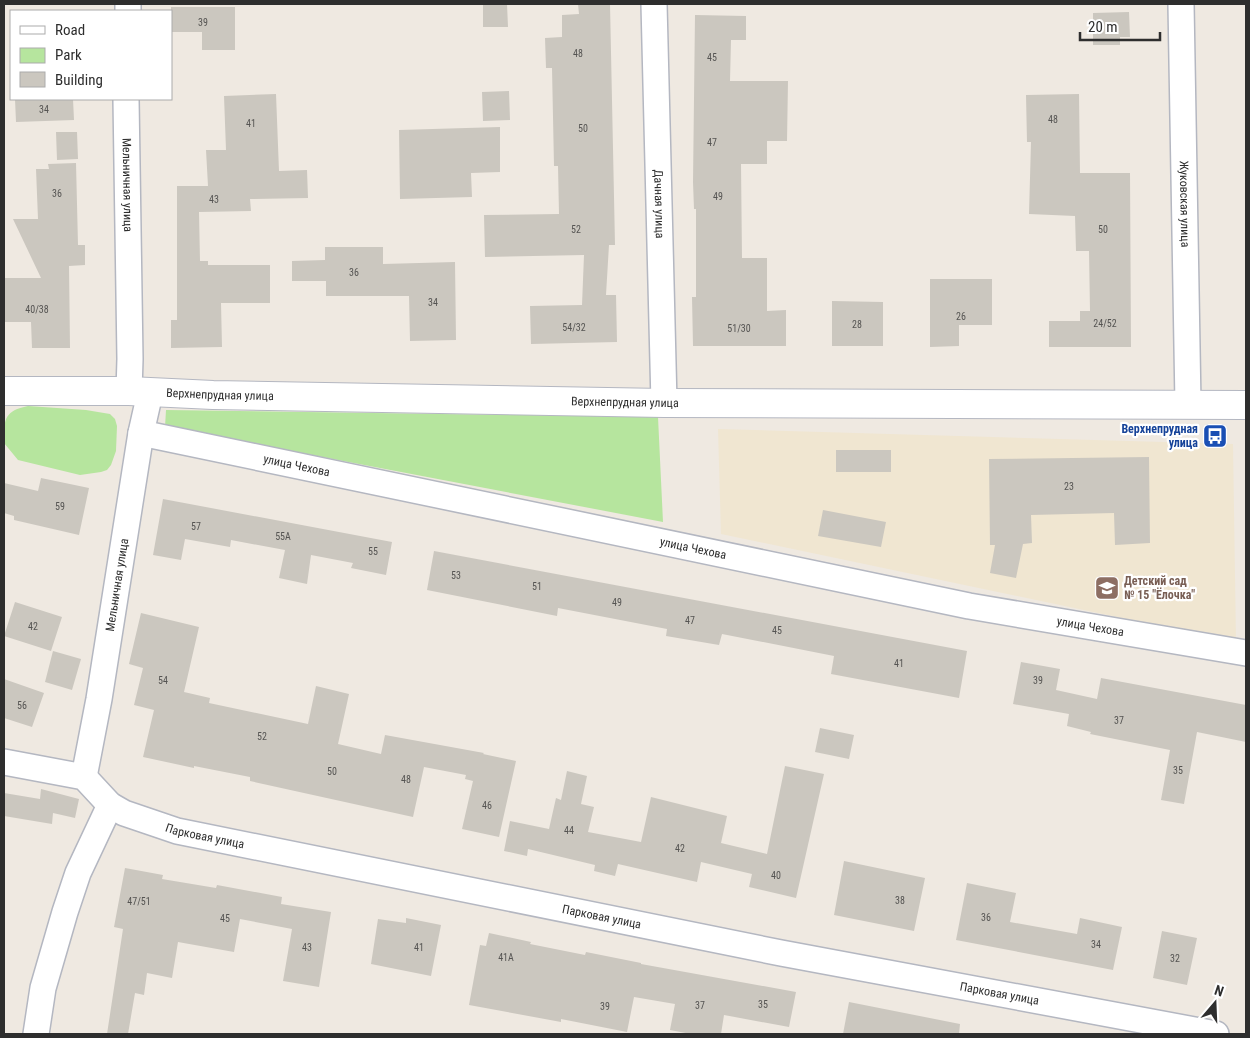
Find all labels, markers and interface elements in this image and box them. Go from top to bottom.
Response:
legend [10,10,172,100]
scale bar [1080,10,1160,42]
house number: 39 [198,17,208,28]
text: 20 m [1088,18,1118,36]
text: Road [55,21,85,39]
text: Park [55,46,82,64]
house number: 48 [573,48,583,59]
house number: 45 [707,52,717,63]
text: Building [55,71,103,89]
house number: 34 [39,104,49,115]
house number: 48 [1048,114,1058,125]
house number: 41 [246,118,256,129]
house number: 50 [578,123,588,134]
house number: 47 [707,137,717,148]
street label: Мельничная улица [120,138,135,232]
street label: Жуковская улица [1177,160,1192,248]
street label: Дачная улица [651,169,667,239]
house number: 36 [52,188,62,199]
house number: 49 [713,191,723,202]
house number: 43 [209,194,219,205]
house number: 52 [571,224,581,235]
house number: 50 [1098,224,1108,235]
house number: 36 [349,267,359,278]
house number: 34 [428,297,438,308]
house number: 40/38 [25,304,49,315]
house number: 26 [956,311,966,322]
house number: 24/52 [1093,318,1117,329]
house number: 28 [852,319,862,330]
house number: 54/32 [562,322,586,333]
house number: 51/30 [727,323,751,334]
street label: Верхнепрудная улица [166,386,274,403]
street label: Верхнепрудная улица [571,394,679,410]
place label: Верхнепрудная улица [1121,422,1198,450]
bus stop icon: Верхнепрудная улица [1202,423,1228,449]
street label: улица Чехова [262,452,331,479]
house number: 23 [1064,481,1074,492]
house number: 59 [55,501,65,512]
house number: 57 [191,521,201,532]
house number: 55А [275,531,291,542]
street label: улица Чехова [659,535,728,562]
street label: Мельничная улица [103,537,131,632]
house number: 55 [368,546,378,557]
house number: 53 [451,570,461,581]
place label: Детский сад № 15 "Ёлочка" [1124,574,1195,602]
school or university icon: Детский сад № 15 "Ёлочка" [1094,575,1120,601]
house number: 51 [532,581,542,592]
house number: 49 [612,597,622,608]
street label: улица Чехова [1056,614,1125,639]
house number: 47 [685,615,695,626]
house number: 42 [28,621,38,632]
house number: 45 [772,625,782,636]
house number: 41 [894,658,904,669]
house number: 54 [158,675,168,686]
house number: 39 [1033,675,1043,686]
house number: 56 [17,700,27,711]
house number: 37 [1114,715,1124,726]
house number: 52 [257,731,267,742]
house number: 35 [1173,765,1183,776]
house number: 50 [327,766,337,777]
house number: 48 [401,774,411,785]
house number: 46 [482,800,492,811]
street label: Парковая улица [164,821,246,851]
house number: 44 [564,825,574,836]
house number: 42 [675,843,685,854]
house number: 40 [771,870,781,881]
house number: 38 [895,895,905,906]
house number: 47/51 [127,896,151,907]
street label: Парковая улица [561,902,643,932]
house number: 36 [981,912,991,923]
house number: 45 [220,913,230,924]
house number: 34 [1091,939,1101,950]
house number: 43 [302,942,312,953]
house number: 41 [414,942,424,953]
house number: 41А [498,952,514,963]
house number: 32 [1170,953,1180,964]
north arrow [1190,978,1240,1028]
street label: Парковая улица [959,979,1040,1008]
text: N [1213,982,1226,1000]
house number: 35 [758,999,768,1010]
house number: 37 [695,1000,705,1011]
house number: 39 [600,1001,610,1012]

